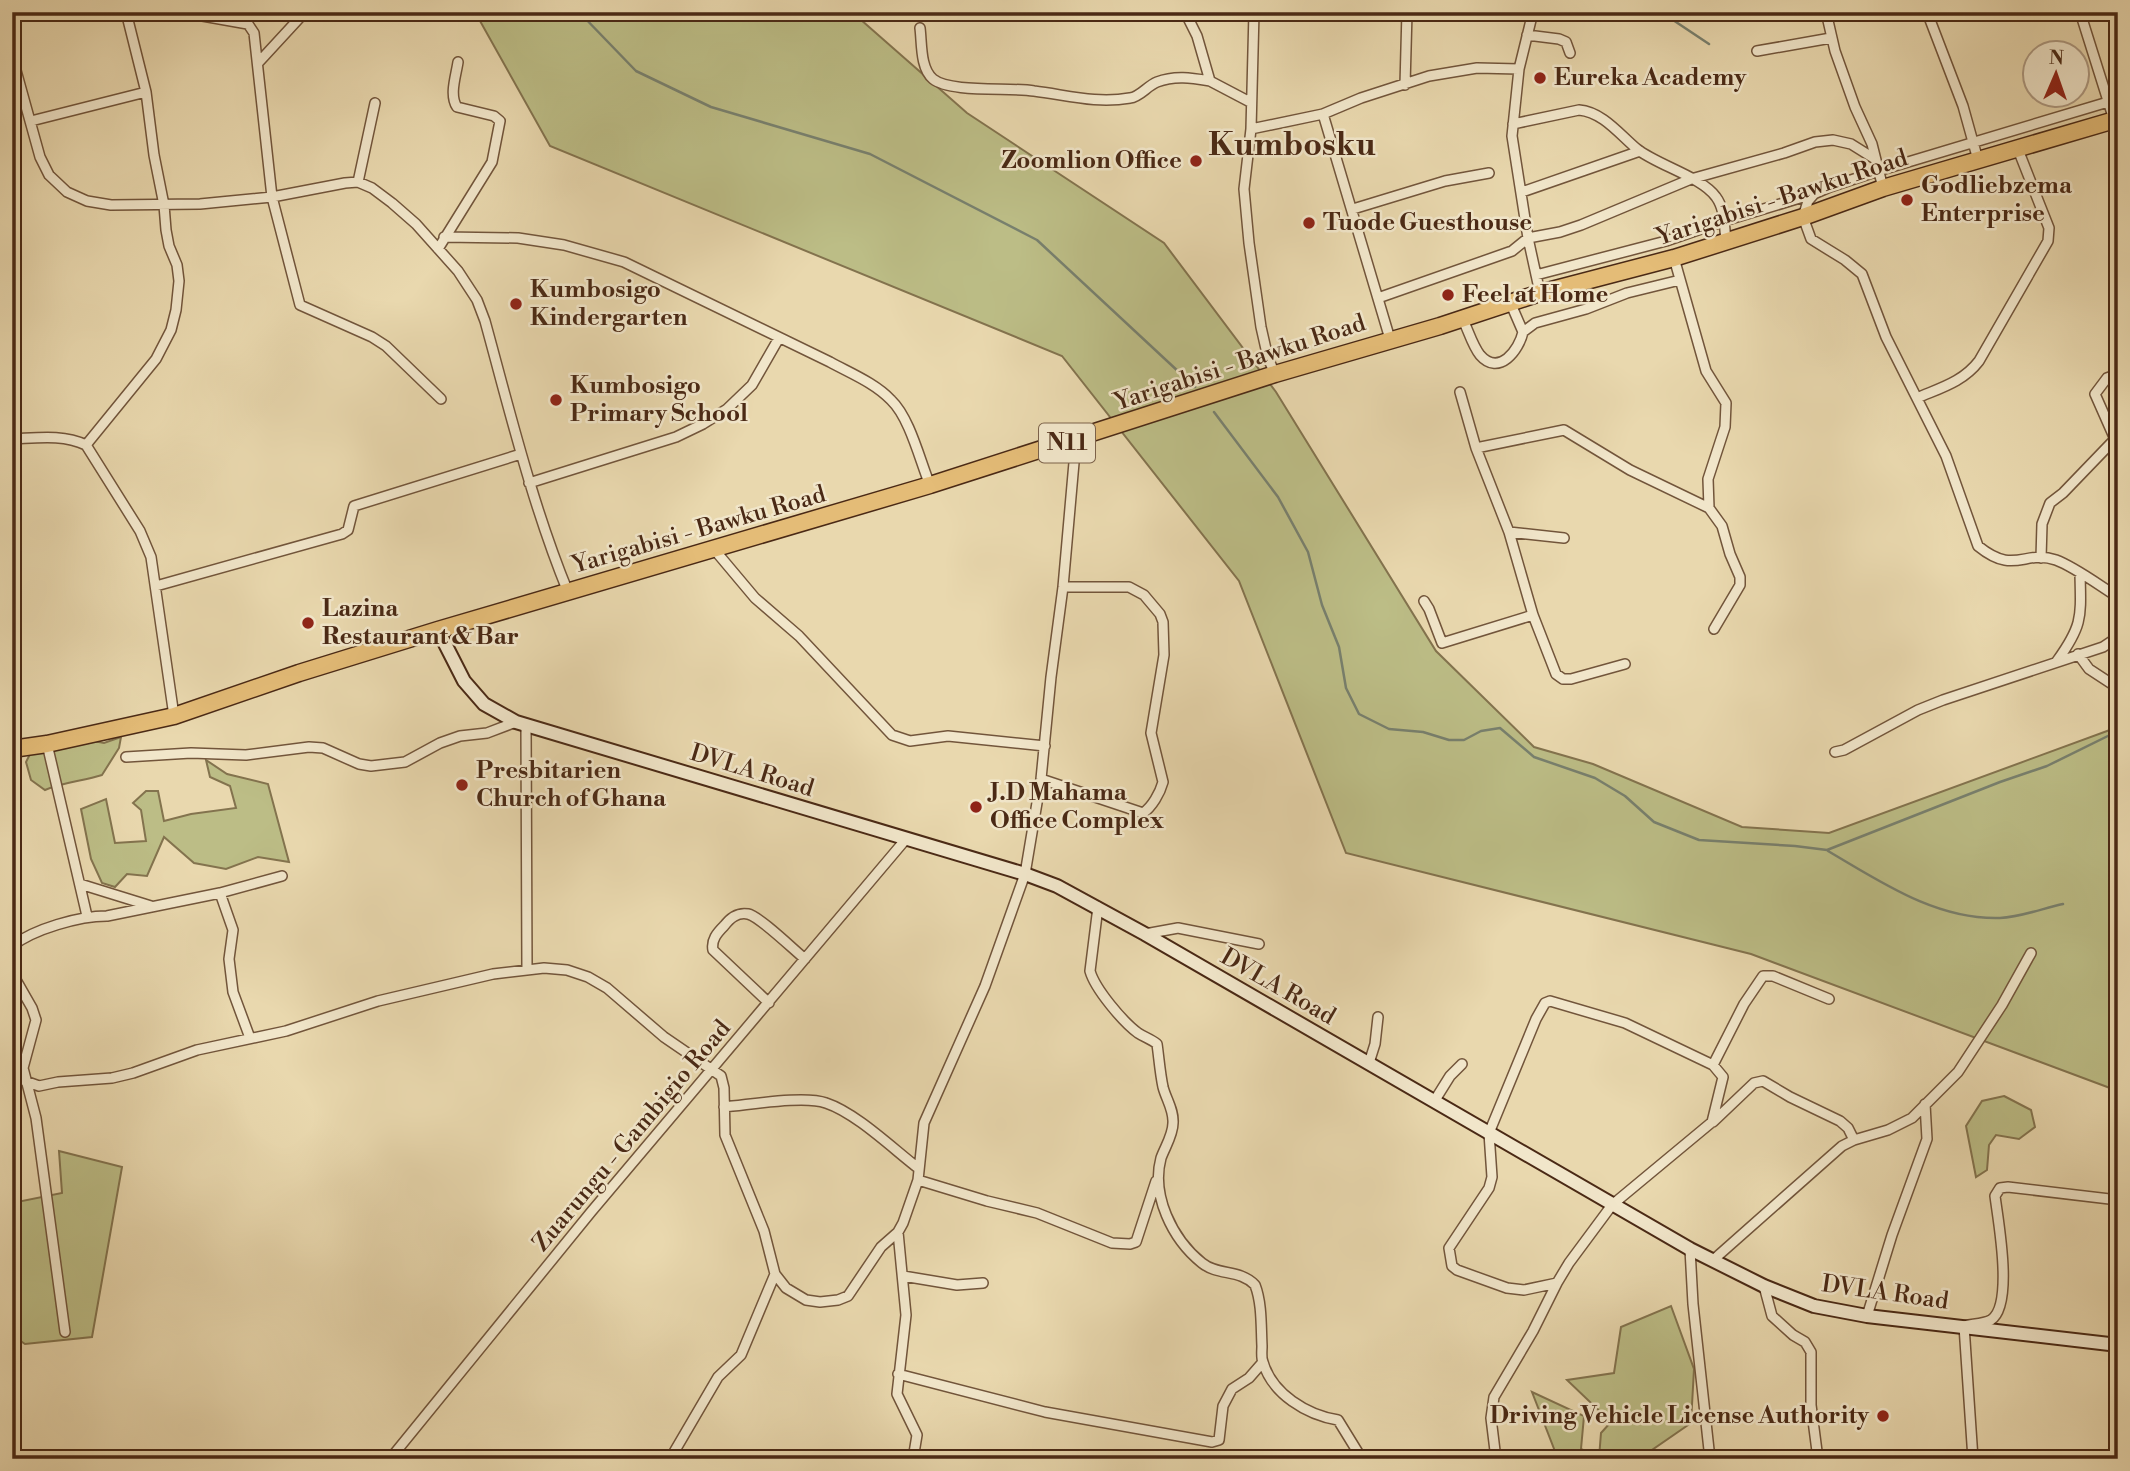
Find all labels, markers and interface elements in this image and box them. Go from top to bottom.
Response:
north arrow [2022,38,2092,108]
text: N [2049,46,2064,70]
place label: Eureka Academy [1554,63,1747,93]
marker: Eureka Academy [1532,70,1548,86]
district label: Kumbosku [1208,125,1376,165]
street label: Yarigabisi - Bawku Road [1651,143,1912,253]
place label: Zoomlion Office [1001,146,1182,176]
marker: Zoomlion Office [1188,153,1204,169]
place label: Godliebzema Enterprise [1921,171,2073,229]
marker: Godliebzema Enterprise [1899,192,1915,208]
place label: Tuode Guesthouse [1323,208,1532,238]
marker: Tuode Guesthouse [1301,215,1317,231]
place label: Kumbosigo Kindergarten [530,275,688,333]
place label: Feel at Home [1462,280,1608,310]
marker: Feel at Home [1440,287,1456,303]
marker: Kumbosigo Kindergarten [508,296,524,312]
street label: Yarigabisi - Bawku Road [1109,308,1370,418]
place label: Kumbosigo Primary School [570,371,748,429]
marker: Kumbosigo Primary School [548,392,564,408]
road number: N11 [1039,424,1095,462]
street label: Yarigabisi - Bawku Road [567,479,830,581]
place label: Lazina Restaurant & Bar [322,594,519,652]
marker: Lazina Restaurant & Bar [300,615,316,631]
street label: DVLA Road [686,738,818,804]
place label: Presbitarien Church of Ghana [476,756,667,814]
marker: Presbitarien Church of Ghana [454,777,470,793]
place label: J.D Mahama Office Complex [987,778,1164,836]
marker: J.D Mahama Office Complex [968,799,984,815]
street label: DVLA Road [1215,942,1341,1032]
street label: Zuarungu - Gambigio Road [526,1014,738,1258]
street label: DVLA Road [1820,1269,1951,1317]
place label: Driving Vehicle License Authority [1490,1401,1870,1431]
marker: Driving Vehicle License Authority [1875,1408,1891,1424]

